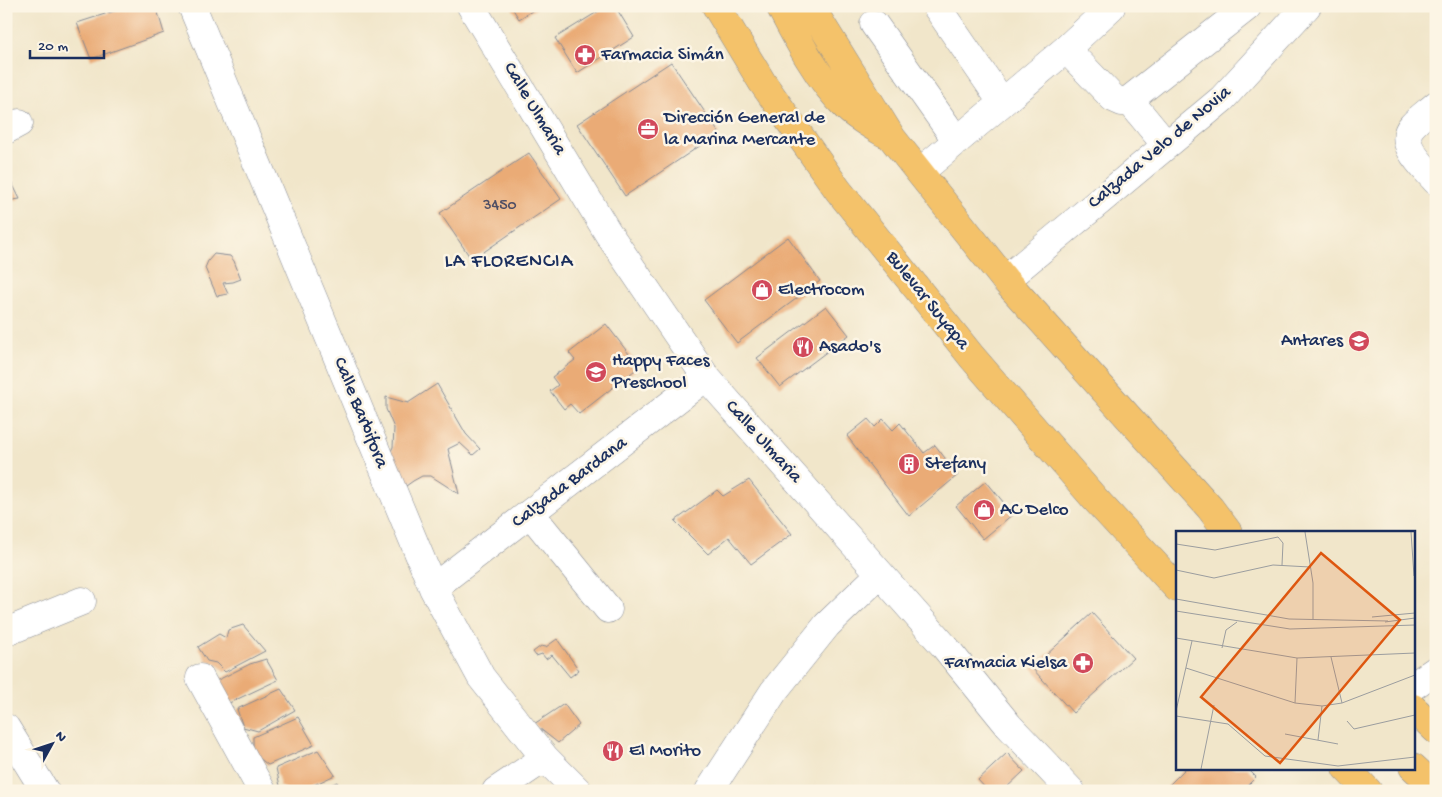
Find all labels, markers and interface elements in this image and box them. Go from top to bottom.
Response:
scale bar [30,28,104,60]
text: 20 m [38,38,68,56]
pharmacy icon: Farmacia Simán [573,43,597,67]
place label: Farmacia Simán [600,44,724,67]
street label: Calle Ulmaria [497,58,571,161]
street label: Calzada Velo de Novia [1084,80,1237,215]
place label: Dirección General de la Marina Mercante [662,107,825,152]
office icon: Dirección General de la Marina Mercante [636,117,660,141]
house number: 3450 [482,197,517,216]
street label: Bulevar Suyapa [880,246,975,356]
district label: LA FLORENCIA [445,251,574,274]
shop icon: Electrocom [750,278,774,302]
place label: Electrocom [778,279,865,302]
school or university icon: Antares [1347,329,1371,353]
place label: Antares [1281,330,1344,353]
restaurant icon: Asado's [791,335,815,359]
place label: Asado's [819,336,882,359]
place label: Happy Faces Preschool [611,350,710,395]
street label: Calle Barbifora [327,354,393,473]
school or university icon: Happy Faces Preschool [584,360,608,384]
street label: Calle Ulmaria [720,396,807,489]
street label: Calzada Bardana [508,431,633,534]
building icon: Stefany [897,452,921,476]
place label: Stefany [925,453,987,476]
shop icon: AC Delco [972,498,996,522]
place label: AC Delco [1000,499,1069,522]
inset map [1176,531,1414,770]
pharmacy icon: Farmacia Kielsa [1071,651,1095,675]
place label: Farmacia Kielsa [943,652,1068,675]
north arrow [28,720,78,770]
text: N [51,728,69,746]
restaurant icon: El Morito [601,739,625,763]
place label: El Morito [629,740,701,763]

